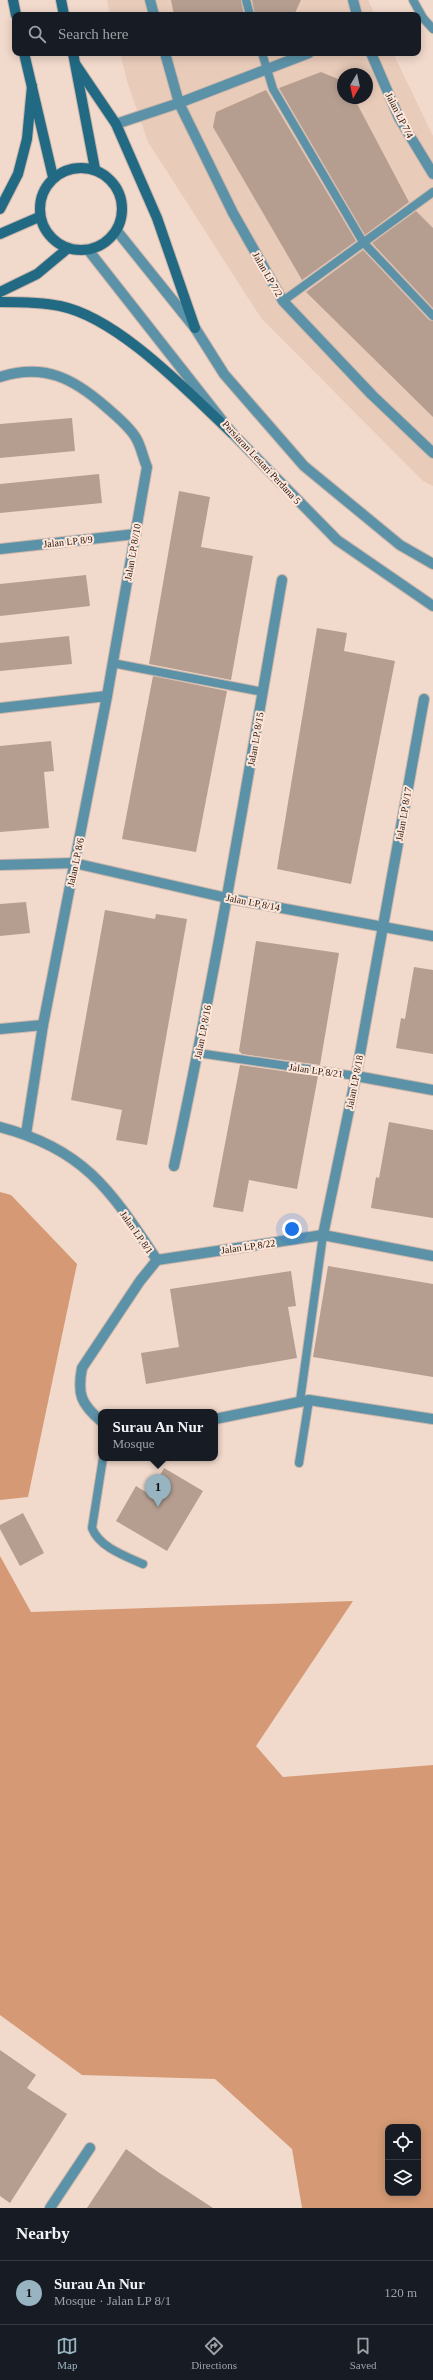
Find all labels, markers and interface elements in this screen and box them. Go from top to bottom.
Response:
search box [12,12,421,56]
icon: search [26,23,48,45]
text: Search here [58,26,128,42]
north arrow [337,68,373,104]
street label: Jalan LP 7/4 [383,91,416,140]
street label: Jalan LP 7/2 [250,250,285,298]
street label: Persiaran Lestari Perdana 5 [220,418,303,506]
street label: Jalan LP 8//10 [122,523,143,581]
street label: Jalan LP 8/9 [43,533,93,550]
street label: Jalan LP 8/15 [245,711,266,767]
street label: Jalan LP 8/17 [393,786,414,842]
street label: Jalan LP 8/6 [65,837,86,888]
street label: Jalan LP 8/14 [225,892,281,913]
street label: Jalan LP 8/16 [192,1004,213,1060]
street label: Jalan LP 8/18 [344,1054,365,1110]
street label: Jalan LP 8/21 [288,1061,344,1080]
street label: Jalan LP 8/1 [118,1209,155,1256]
your location [282,1219,302,1239]
street label: Jalan LP 8/22 [220,1237,276,1256]
popup [98,1409,218,1461]
text: Surau An Nur [113,1419,203,1435]
text: Mosque [113,1436,154,1451]
pin: 1 [145,1474,171,1507]
map controls [385,2124,421,2196]
button: locate [385,2124,421,2160]
button: layers [385,2160,421,2196]
text: Nearby [16,2224,70,2243]
text: Surau An Nur [54,2276,145,2292]
text: 1 [26,2285,32,2300]
text: 120 m [384,2285,417,2300]
text: Mosque · Jalan LP 8/1 [54,2293,171,2308]
tab: Map [56,2335,78,2371]
tab: Directions [191,2335,237,2371]
tab: Saved [350,2335,377,2371]

